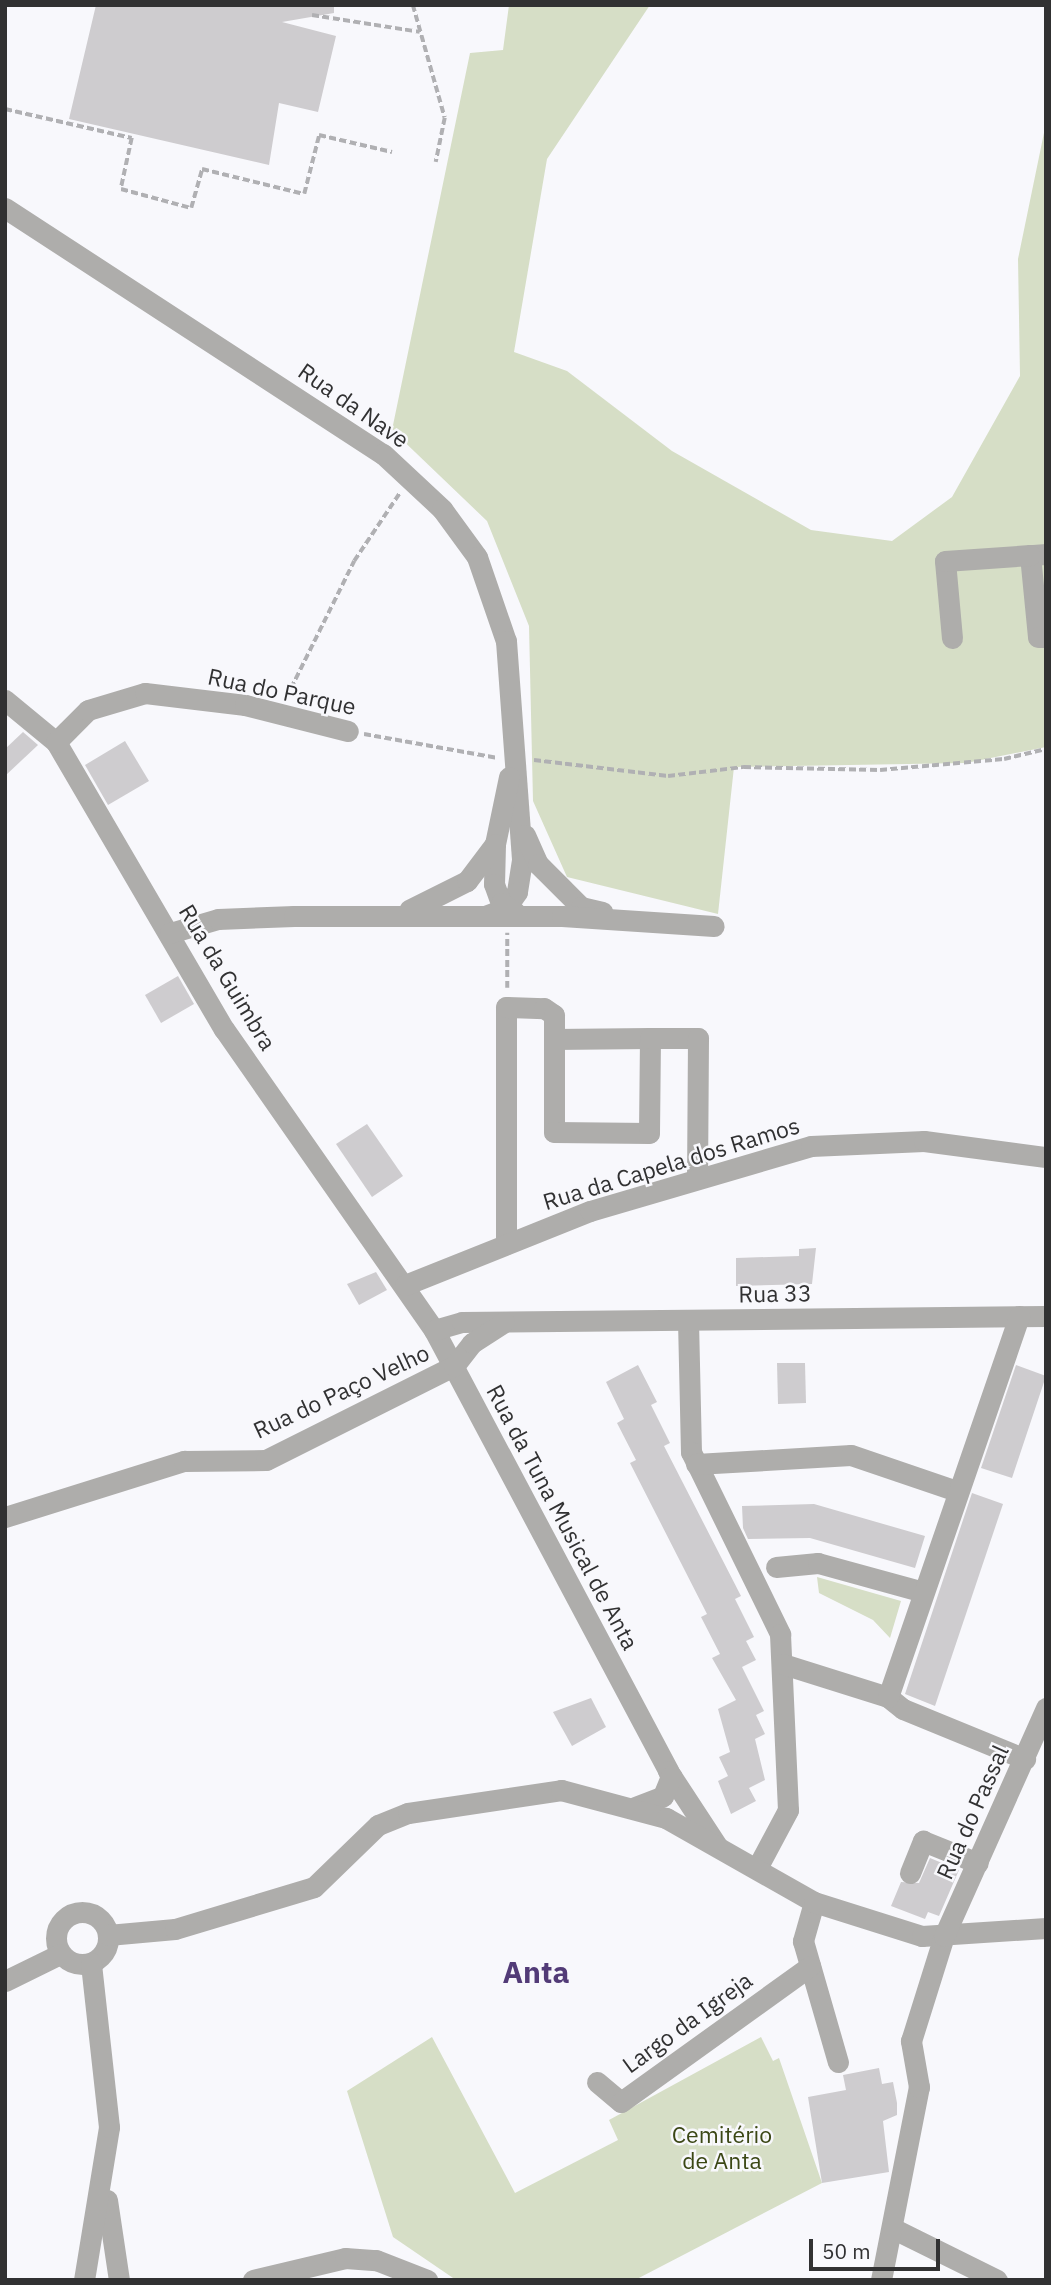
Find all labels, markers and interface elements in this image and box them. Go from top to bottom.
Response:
street label: Rua da Nave [293,357,415,453]
street label: Rua do Parque [206,662,358,720]
street label: Rua da Guimbra [174,899,282,1055]
street label: Rua da Capela dos Ramos [539,1111,803,1215]
street label: Rua 33 [738,1279,812,1307]
street label: Rua do Paço Velho [249,1338,433,1444]
street label: Rua da Tuna Musical de Anta [481,1380,645,1654]
street label: Rua do Passal [930,1741,1014,1883]
district label: Anta [503,1954,569,1990]
street label: Largo da Igreja [617,1966,757,2078]
park label: Cemitério de Anta [672,2120,772,2174]
scale bar [813,2226,944,2270]
text: 50 m [822,2237,871,2265]

